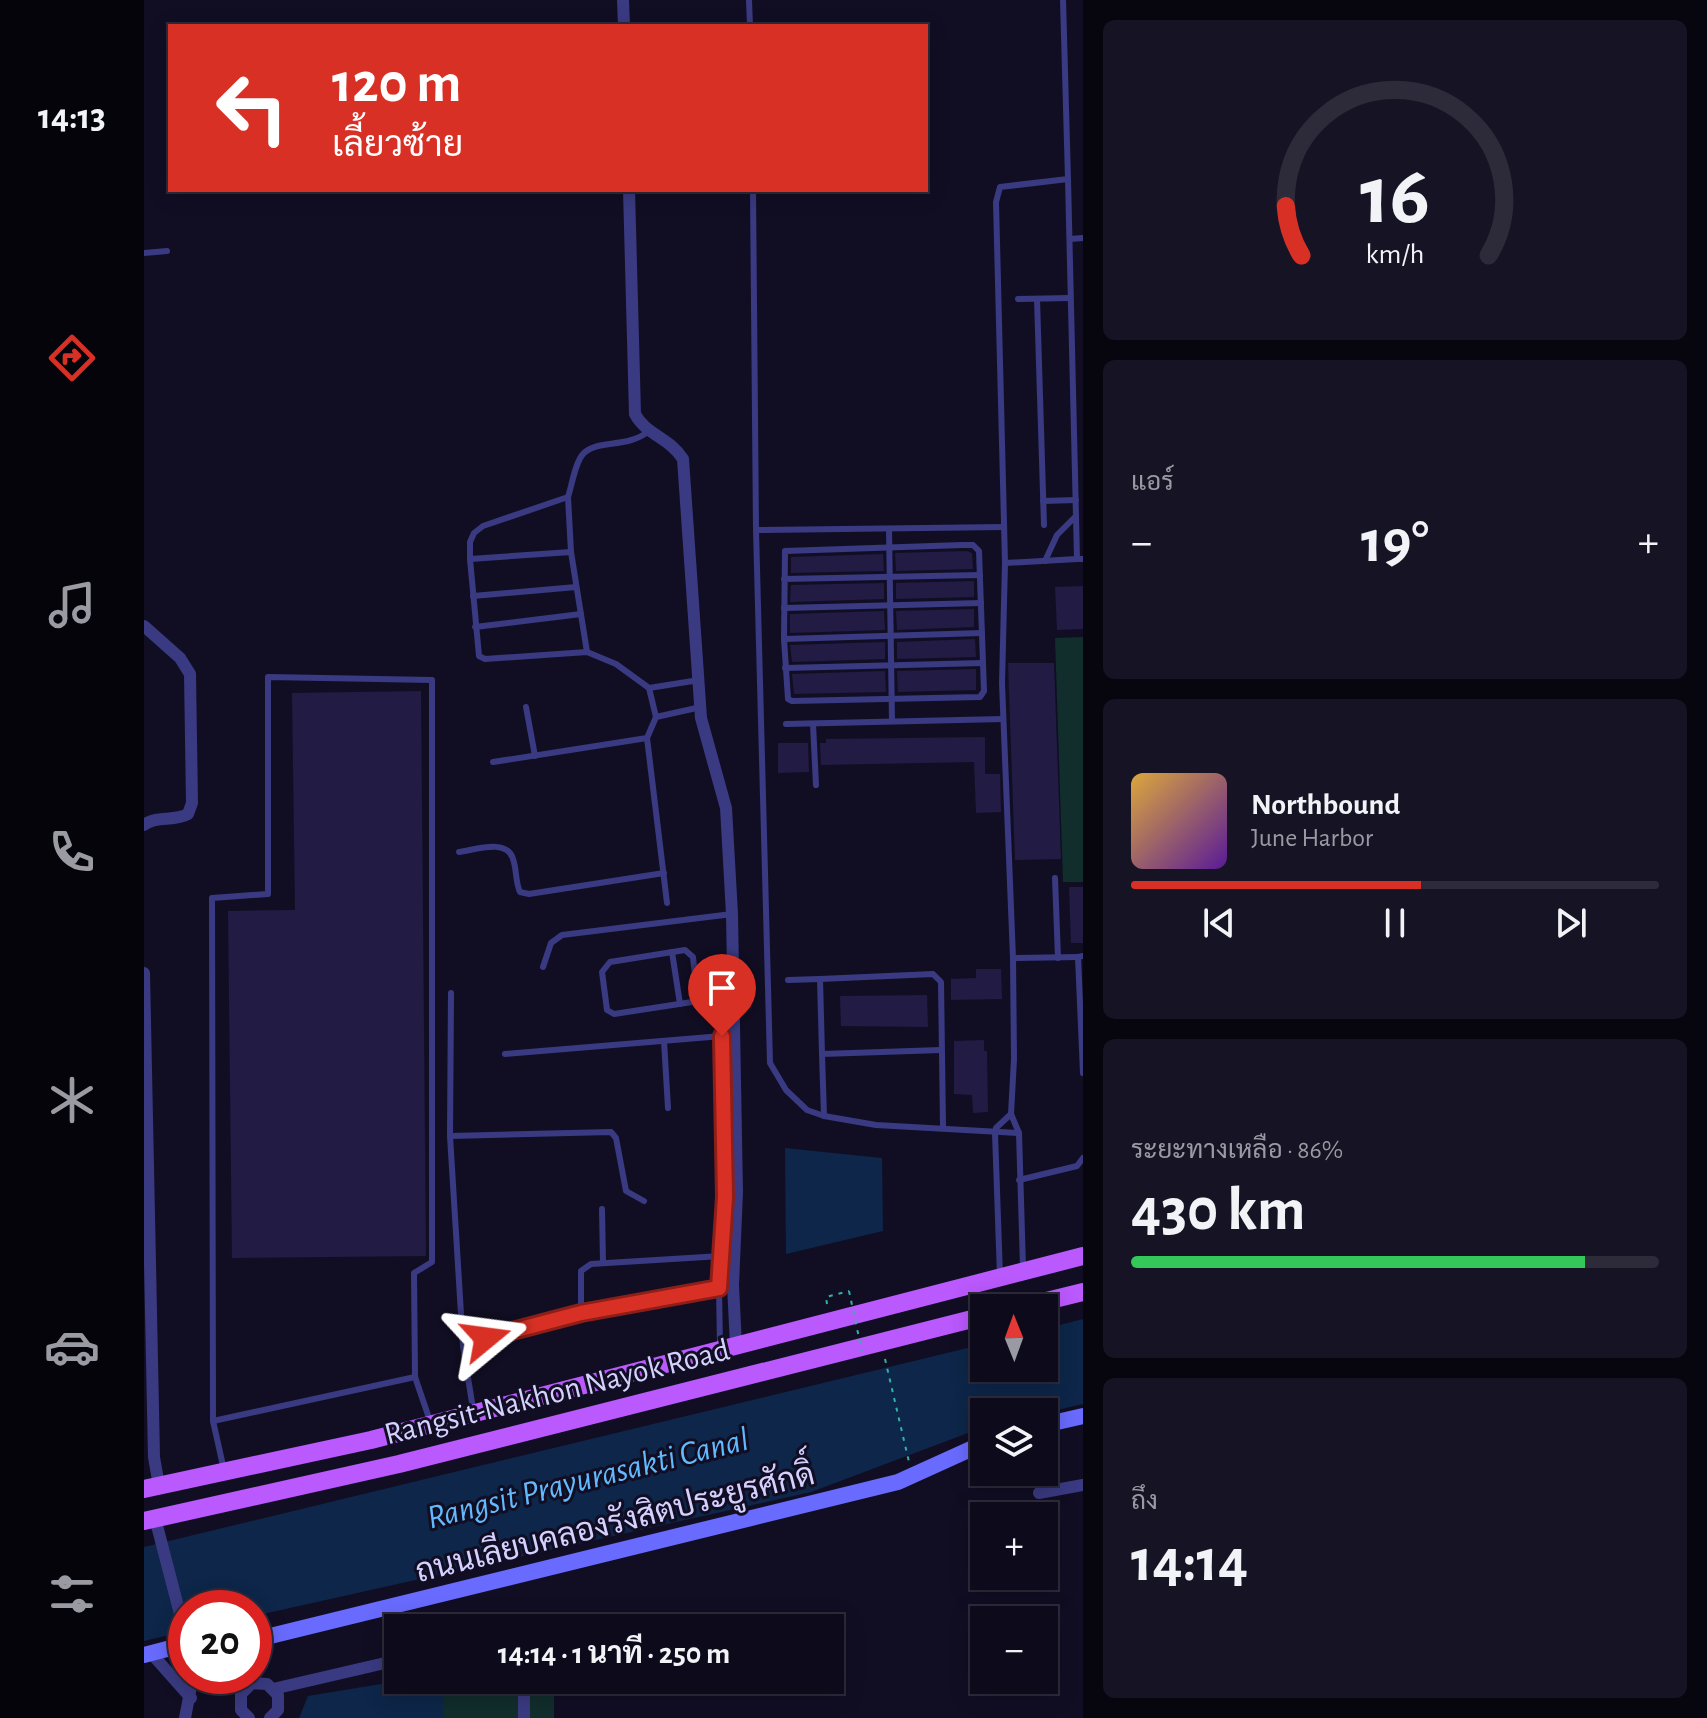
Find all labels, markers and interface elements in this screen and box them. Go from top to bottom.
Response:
icon: left [200,56,304,160]
text: 120 m [332,56,461,112]
text: 14:13 [38,99,106,135]
text: เลี้ยวซ้าย [332,127,463,163]
text: 16 [1360,154,1430,238]
text: km/h [1366,240,1424,269]
icon: directions [44,330,100,386]
text: แอร์ [1131,469,1174,495]
text: 19° [1361,513,1429,573]
text: − [1131,521,1152,565]
text: + [1638,521,1659,565]
icon: music [44,577,100,633]
text: Northbound [1251,790,1400,820]
icon: phone [44,824,100,880]
text: June Harbor [1251,825,1373,851]
icon: previous [1197,901,1241,945]
icon: pause [1373,901,1417,945]
icon: next [1549,901,1593,945]
pin [688,954,756,1036]
icon: arrive [700,966,744,1010]
icon: climate [44,1072,100,1128]
text: ระยะทางเหลือ · 86% [1131,1137,1343,1163]
text: 430 km [1131,1181,1305,1241]
north arrow [970,1294,1058,1382]
map controls [970,1294,1058,1694]
position arrow [444,1296,528,1380]
icon: car [44,1319,100,1375]
street label: Rangsit-Nakhon Nayok Road [381,1334,733,1450]
button: layers [970,1398,1058,1486]
water label: Rangsit Prayurasakti Canal [424,1423,752,1535]
street label: ถนนเลียบคลองรังสิตประยูรศักดิ์ [409,1446,819,1593]
text: ถึง [1131,1488,1158,1514]
button: + [970,1502,1058,1590]
text: 14:14 [1131,1532,1248,1592]
icon: filters [44,1566,100,1622]
speed limit sign: 20 [168,1590,272,1694]
button: − [970,1606,1058,1694]
text: 14:14 · 1 นาที · 250 m [498,1639,730,1669]

